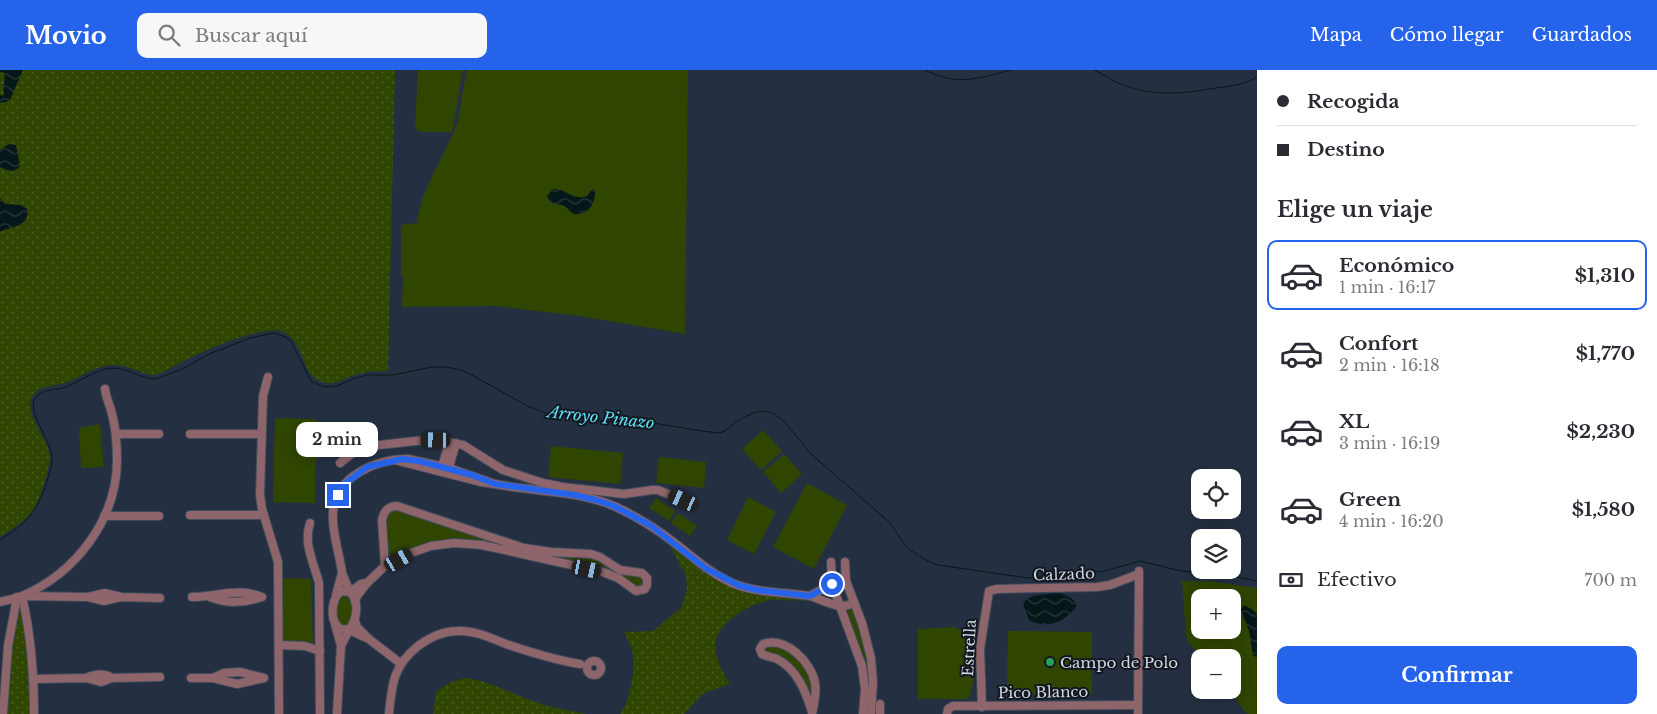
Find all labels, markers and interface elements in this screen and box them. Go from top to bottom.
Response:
search box [137,13,487,58]
text: Movio [25,21,107,50]
icon: search [155,21,183,49]
text: Buscar aquí [195,24,307,47]
text: Mapa [1310,24,1362,46]
text: Cómo llegar [1390,24,1504,46]
text: Guardados [1532,24,1632,46]
text: Recogida [1307,90,1399,113]
text: Destino [1307,138,1385,161]
text: Elige un viaje [1277,196,1433,223]
icon: car [1279,253,1324,298]
text: Económico [1339,254,1454,277]
text: $1,310 [1575,264,1635,287]
text: 1 min · 16:17 [1339,277,1435,297]
icon: car [1279,331,1324,376]
text: Confort [1339,332,1418,355]
text: $1,770 [1576,342,1635,365]
text: 2 min · 16:18 [1339,355,1440,375]
water label: Arroyo Pinazo [545,401,655,433]
icon: car [1279,409,1324,454]
text: XL [1339,410,1369,433]
text: $2,230 [1567,420,1635,443]
callout: 2 min [297,422,379,458]
text: 2 min [312,429,362,449]
car [420,432,451,448]
text: 3 min · 16:19 [1339,433,1440,453]
map controls [1191,469,1241,699]
button: locate [1191,469,1241,519]
route end [327,484,349,506]
car [666,487,699,513]
icon: car [1279,487,1324,532]
text: Green [1339,488,1401,511]
text: $1,580 [1572,498,1635,521]
text: 4 min · 16:20 [1339,511,1444,531]
button: layers [1191,529,1241,579]
car [382,546,415,574]
car [570,559,603,579]
street label: Calzado [1033,563,1095,585]
icon: cash [1277,566,1305,594]
text: Efectivo [1317,568,1397,591]
text: 700 m [1584,570,1637,590]
route start [821,573,843,595]
button: + [1191,589,1241,639]
street label: Estrella [958,618,980,677]
button: Confirmar [1277,646,1637,704]
button: − [1191,649,1241,699]
place label: Campo de Polo [1060,653,1178,672]
marker: Campo de Polo [1044,656,1056,668]
street label: Pico Blanco [998,682,1089,702]

